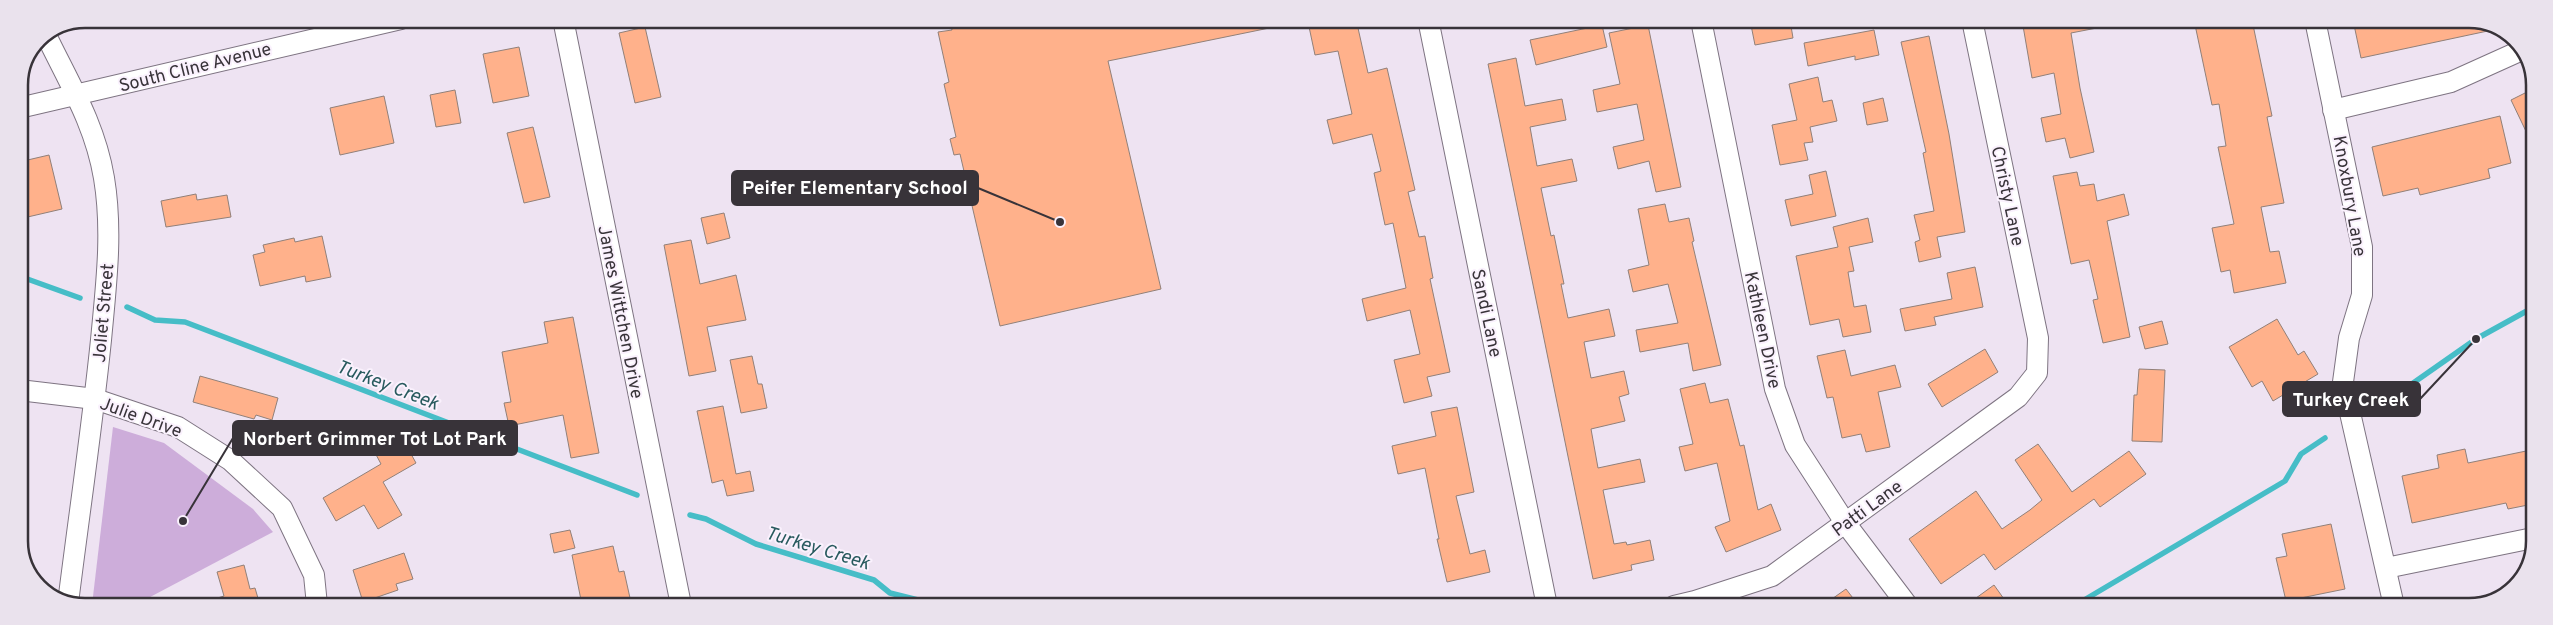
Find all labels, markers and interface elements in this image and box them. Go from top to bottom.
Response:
street label: South Cline Avenue [117,38,274,99]
street label: Knoxbury Lane [2327,134,2370,259]
street label: Christy Lane [1985,144,2028,249]
callout: Peifer Elementary School [732,171,978,205]
text: Peifer Elementary School [742,177,968,201]
street label: James Wittchen Drive [591,224,648,401]
street label: Joliet Street [89,263,120,364]
street label: Sandi Lane [1465,267,1506,360]
street label: Kathleen Drive [1738,270,1785,391]
water label: Turkey Creek [333,355,442,417]
callout: Turkey Creek [2283,382,2420,416]
text: Turkey Creek [2293,389,2410,413]
street label: Julie Drive [96,393,185,444]
callout: Norbert Grimmer Tot Lot Park [233,421,517,455]
text: Norbert Grimmer Tot Lot Park [243,428,507,452]
street label: Patti Lane [1828,476,1908,543]
water label: Turkey Creek [762,522,873,576]

